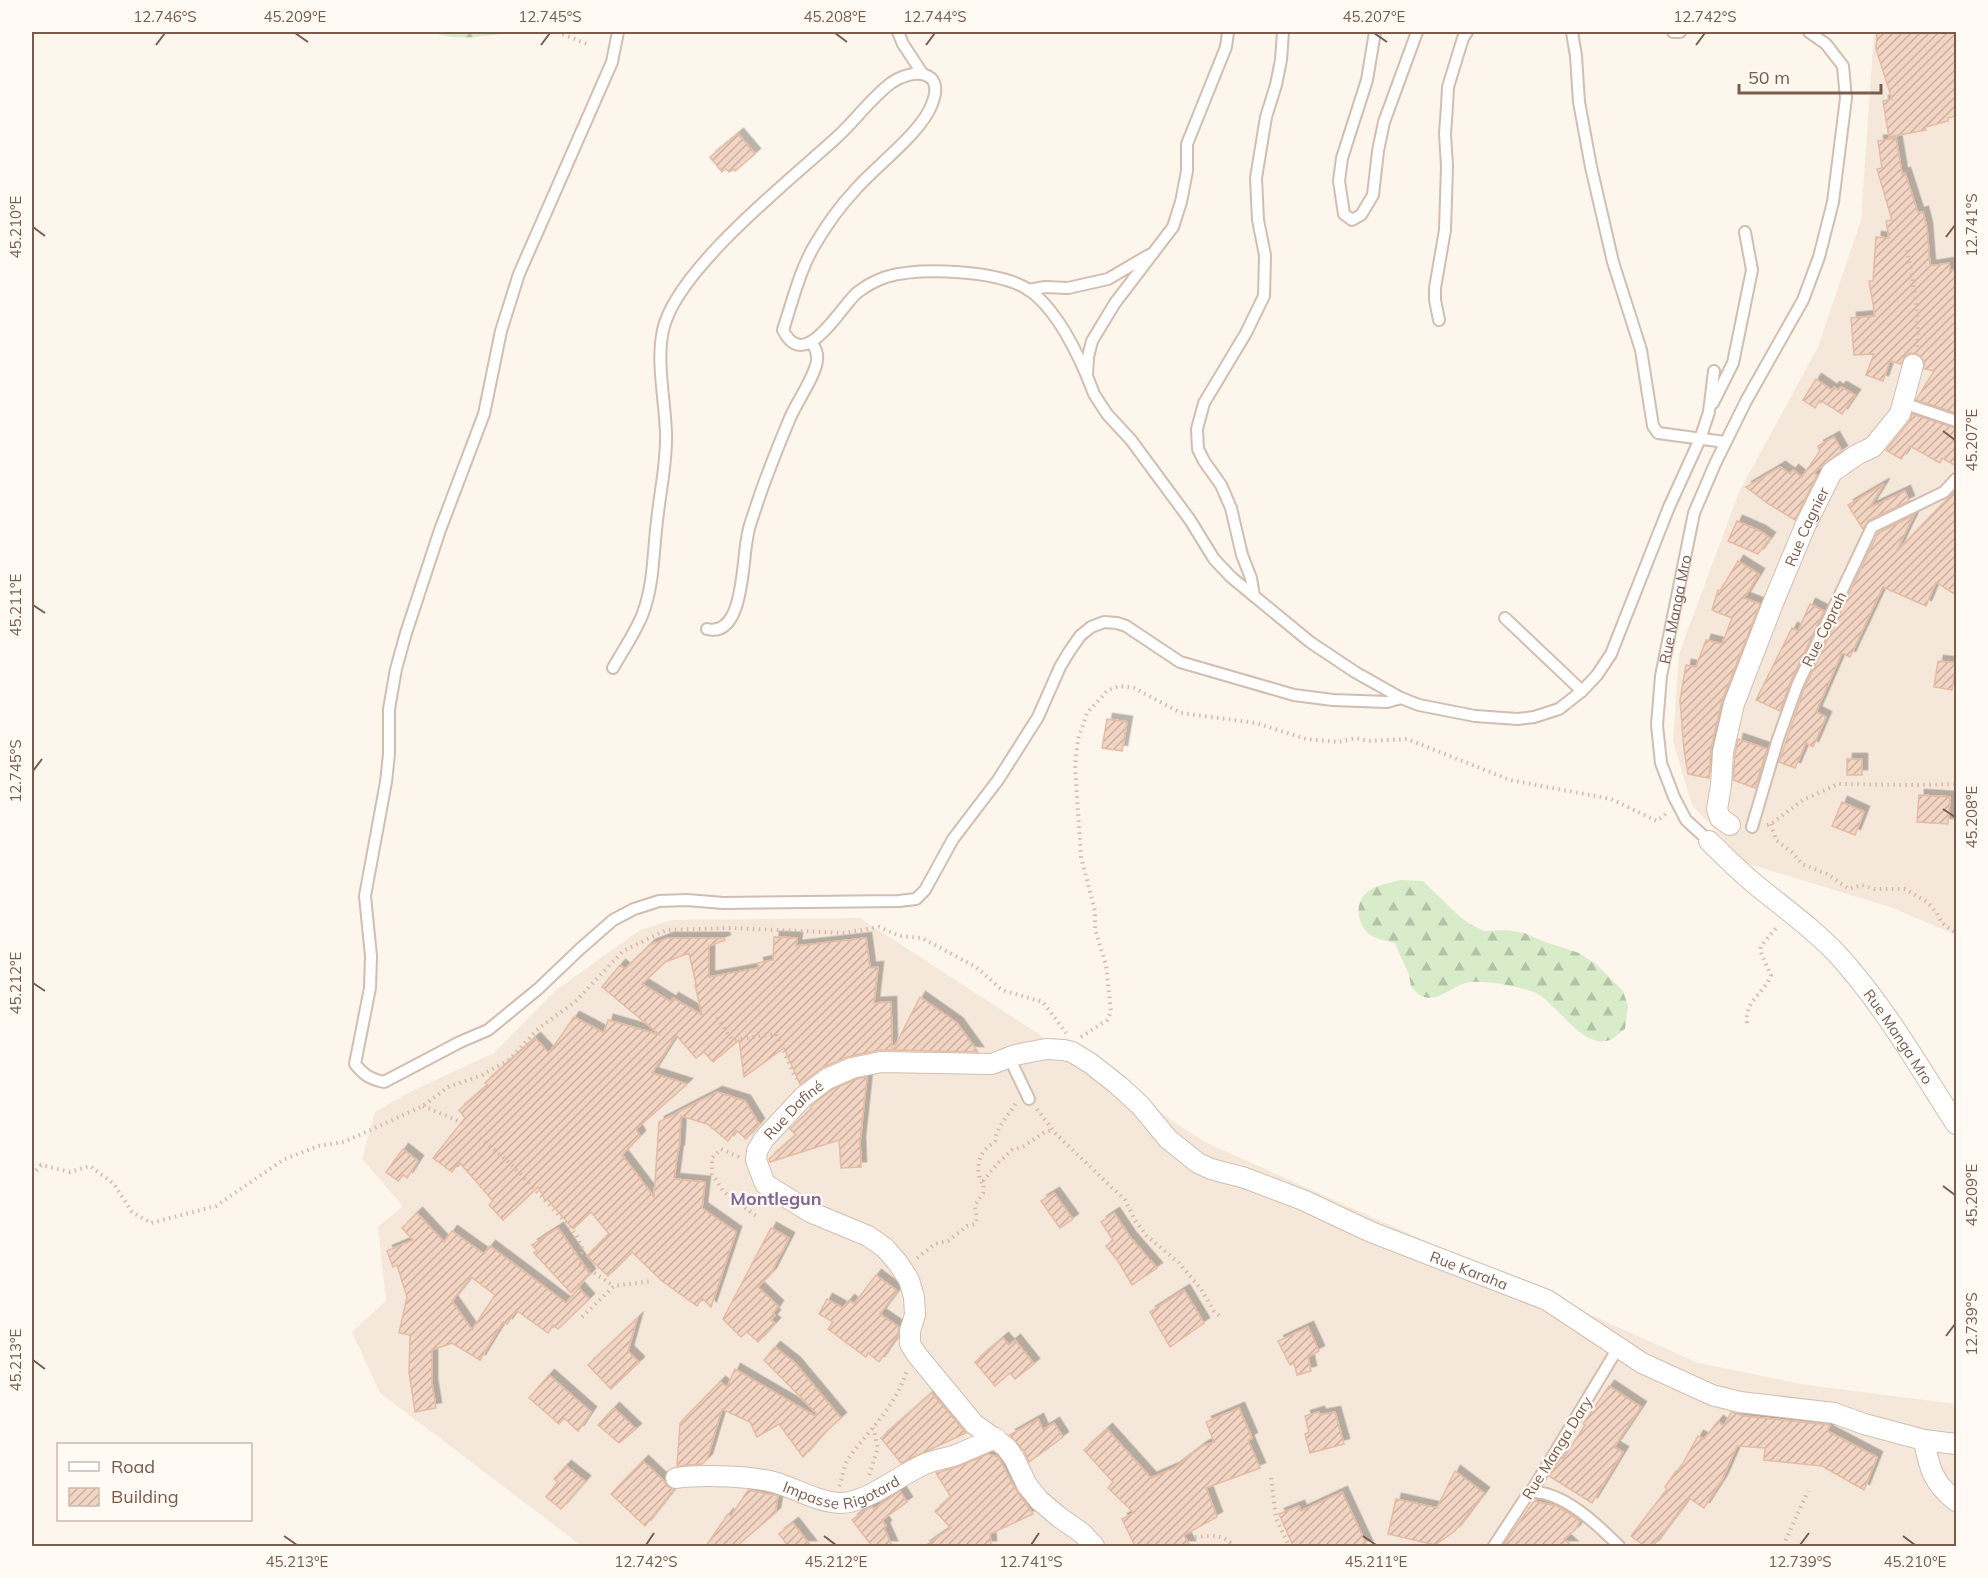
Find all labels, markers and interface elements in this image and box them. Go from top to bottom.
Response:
text: 12.746°S [133,7,197,26]
text: 45.209°E [264,7,327,26]
text: 12.745°S [518,7,582,26]
text: 45.208°E [804,7,867,26]
text: 12.744°S [903,7,967,26]
text: 45.207°E [1343,7,1406,26]
text: 12.742°S [1673,7,1737,26]
scale bar [1739,57,1882,95]
text: 50 m [1748,66,1790,89]
text: 12.741°S [1962,193,1981,257]
text: 45.210°E [6,195,25,258]
text: 45.207°E [1962,408,1981,471]
street label: Rue Cagnier [1780,483,1833,569]
street label: Rue Manga Mro [1654,553,1695,665]
text: 45.211°E [6,573,25,636]
street label: Rue Coprah [1798,588,1850,670]
text: 12.745°S [6,739,25,803]
text: 45.208°E [1962,785,1981,848]
text: 45.212°E [6,951,25,1014]
street label: Rue Manga Mro [1860,985,1938,1087]
street label: Rue Dafiné [759,1076,827,1143]
text: 45.209°E [1962,1163,1981,1226]
district label: Montlegun [730,1187,822,1210]
street label: Rue Karaha [1427,1246,1511,1294]
text: 12.739°S [1962,1292,1981,1356]
text: 45.213°E [6,1328,25,1391]
street label: Rue Manga Dary [1518,1393,1596,1503]
legend [57,1443,252,1521]
text: Road [111,1455,155,1478]
street label: Impasse Rigotard [780,1471,903,1513]
text: Building [111,1485,179,1508]
text: 45.213°E [266,1552,329,1571]
text: 12.742°S [614,1552,678,1571]
text: 45.212°E [805,1552,868,1571]
text: 12.741°S [999,1552,1063,1571]
text: 45.211°E [1345,1552,1408,1571]
text: 12.739°S [1768,1552,1832,1571]
text: 45.210°E [1884,1552,1947,1571]

